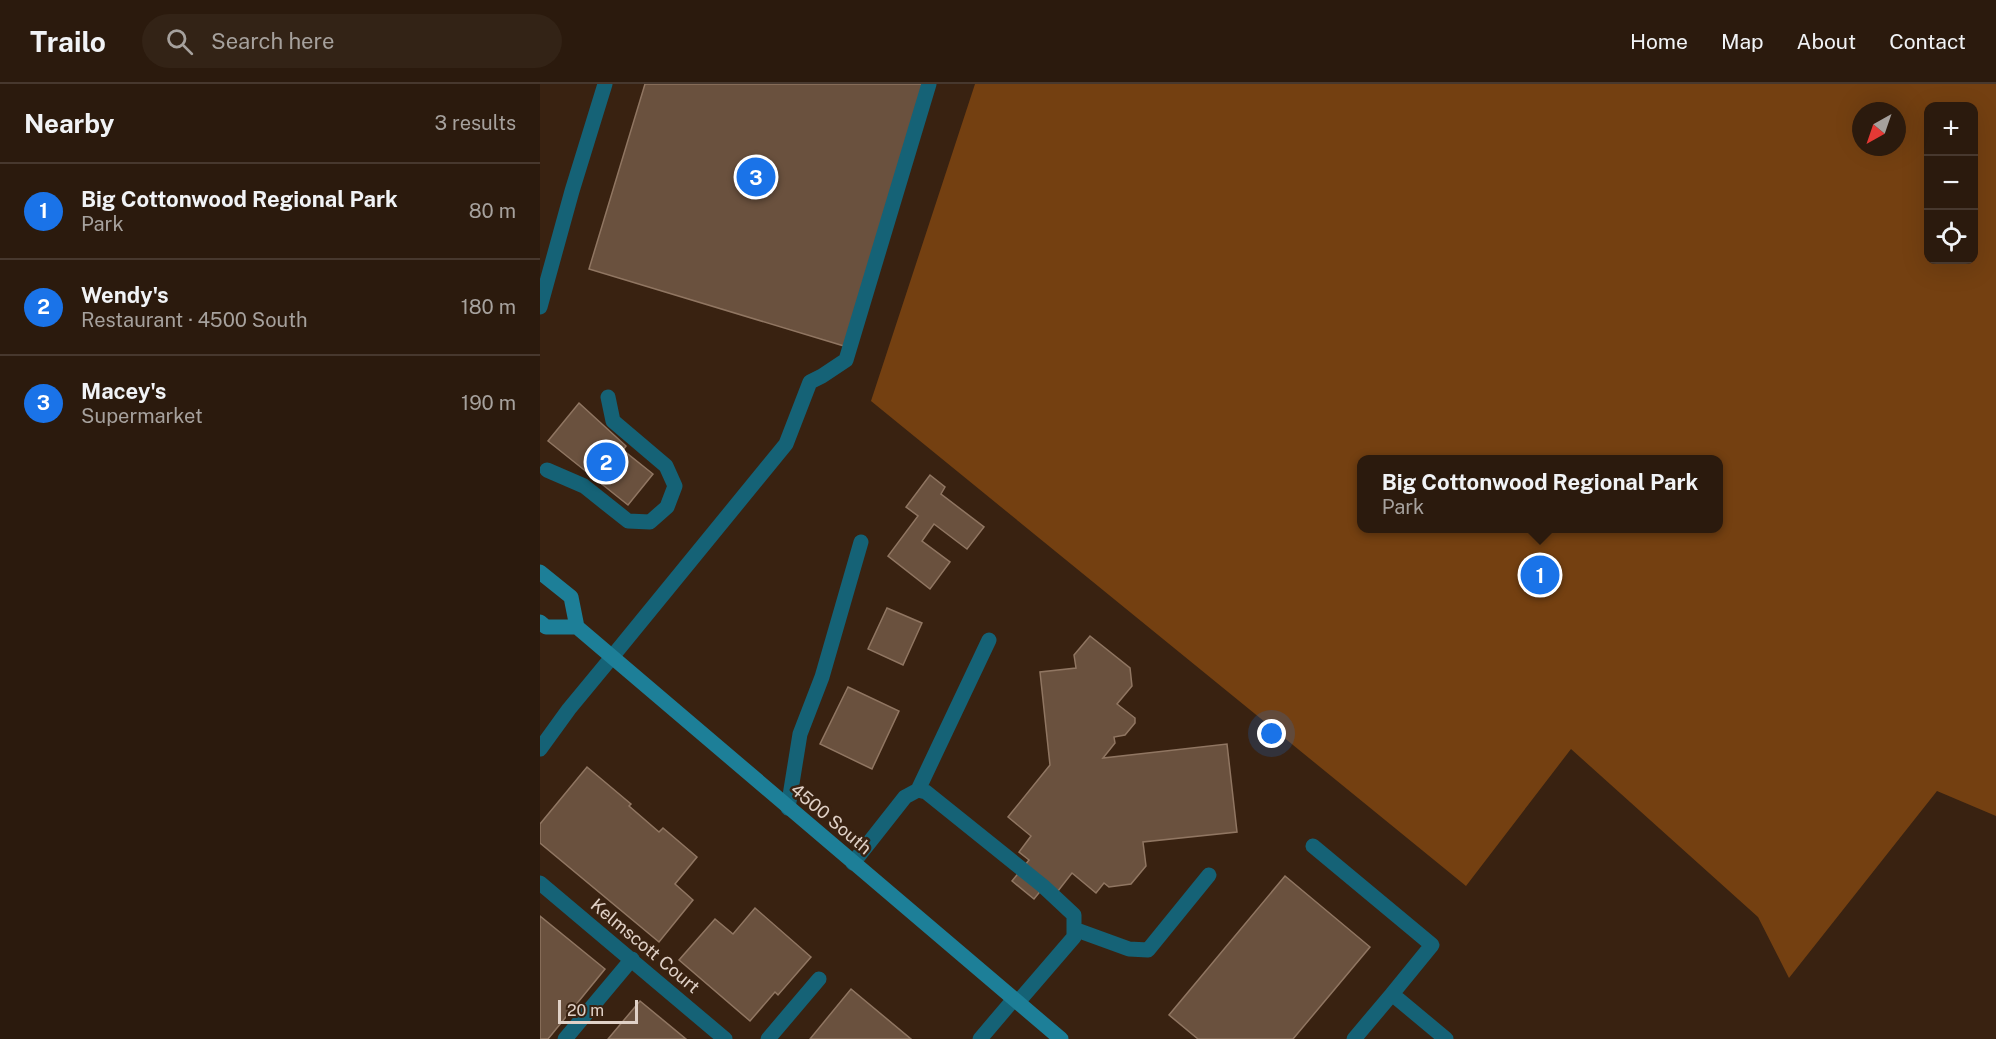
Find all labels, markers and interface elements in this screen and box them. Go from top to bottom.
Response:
search box [142,14,562,68]
text: Trailo [30,25,106,58]
icon: search [163,25,196,58]
text: Search here [211,28,334,54]
text: Home [1630,29,1688,54]
text: Map [1721,29,1764,54]
text: About [1797,29,1856,54]
text: Contact [1889,29,1966,54]
north arrow [1852,102,1906,156]
map controls [1924,102,1978,264]
button: + [1924,102,1978,156]
text: Nearby [24,108,114,139]
text: 3 results [435,111,516,135]
pin: 3 [736,154,776,200]
button: − [1924,156,1978,210]
text: Big Cottonwood Regional Park [81,186,398,212]
text: 1 [39,199,48,223]
text: 80 m [469,199,516,223]
button: locate [1924,210,1978,264]
text: Park [81,212,124,236]
text: Wendy's [81,282,169,308]
text: 2 [37,295,50,319]
text: 180 m [461,295,516,319]
text: Restaurant · 4500 South [81,308,307,332]
text: Macey's [81,378,166,404]
text: 3 [37,391,50,415]
text: 190 m [461,391,516,415]
text: Supermarket [81,404,203,428]
pin: 2 [586,440,626,484]
popup [1357,455,1723,533]
text: Big Cottonwood Regional Park [1382,469,1698,495]
text: Park [1382,495,1424,519]
pin: 1 [1520,552,1560,598]
your location [1257,719,1286,748]
street label: 4500 South [787,779,876,858]
street label: Kelmscott Court [587,894,704,997]
scale bar [558,997,638,1024]
text: 20 m [567,1001,604,1020]

